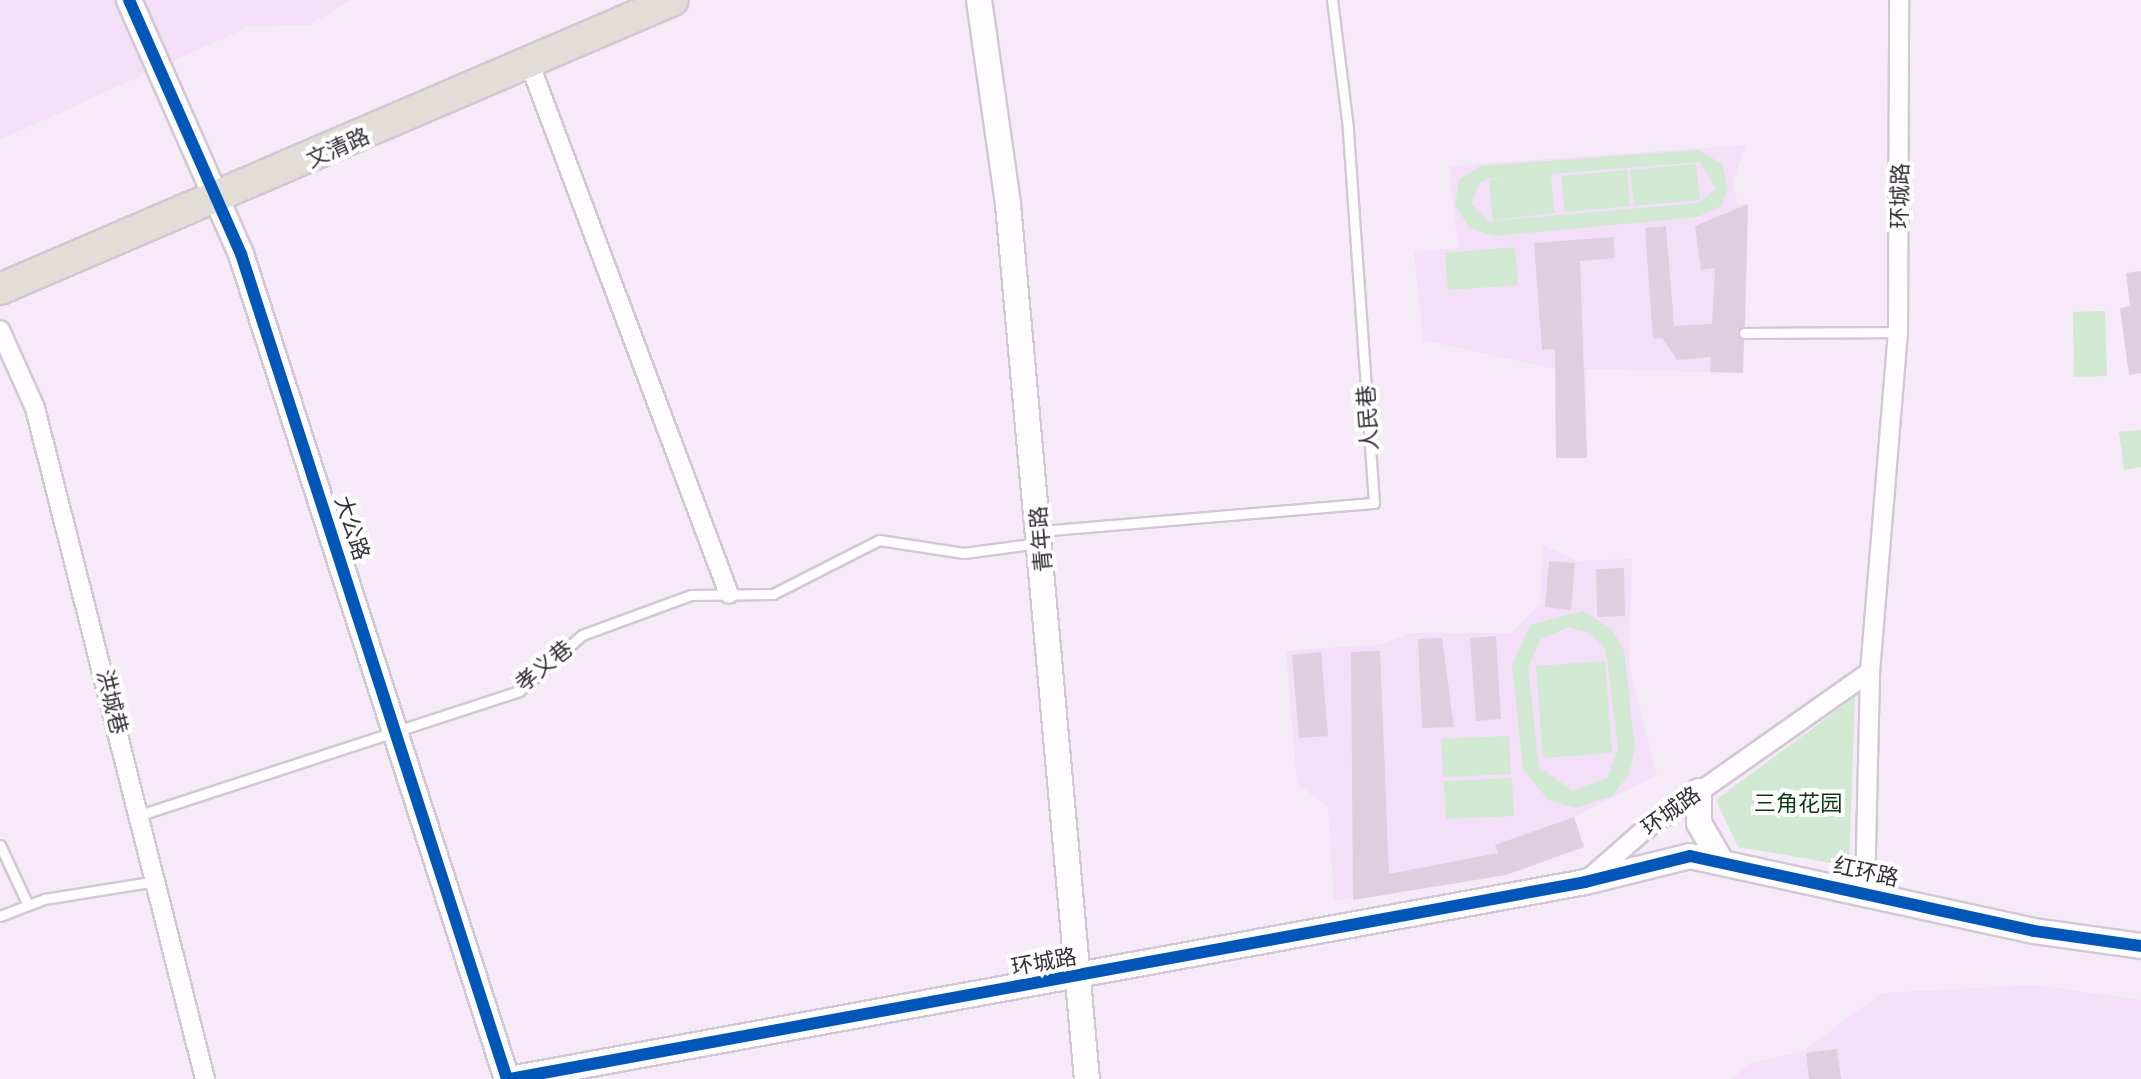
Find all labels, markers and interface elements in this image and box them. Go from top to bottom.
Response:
street label: 文清路 [302,123,374,173]
street label: 环城路 [1886,163,1914,229]
street label: 人民巷 [1353,384,1383,452]
street label: 大公路 [329,493,375,563]
street label: 青年路 [1025,505,1057,573]
street label: 孝义巷 [510,635,578,697]
street label: 洪城巷 [91,667,133,737]
street label: 环城路 [1637,781,1705,841]
park label: 三角花园 [1754,791,1842,817]
street label: 红环路 [1831,852,1901,892]
street label: 环城路 [1009,943,1079,981]

